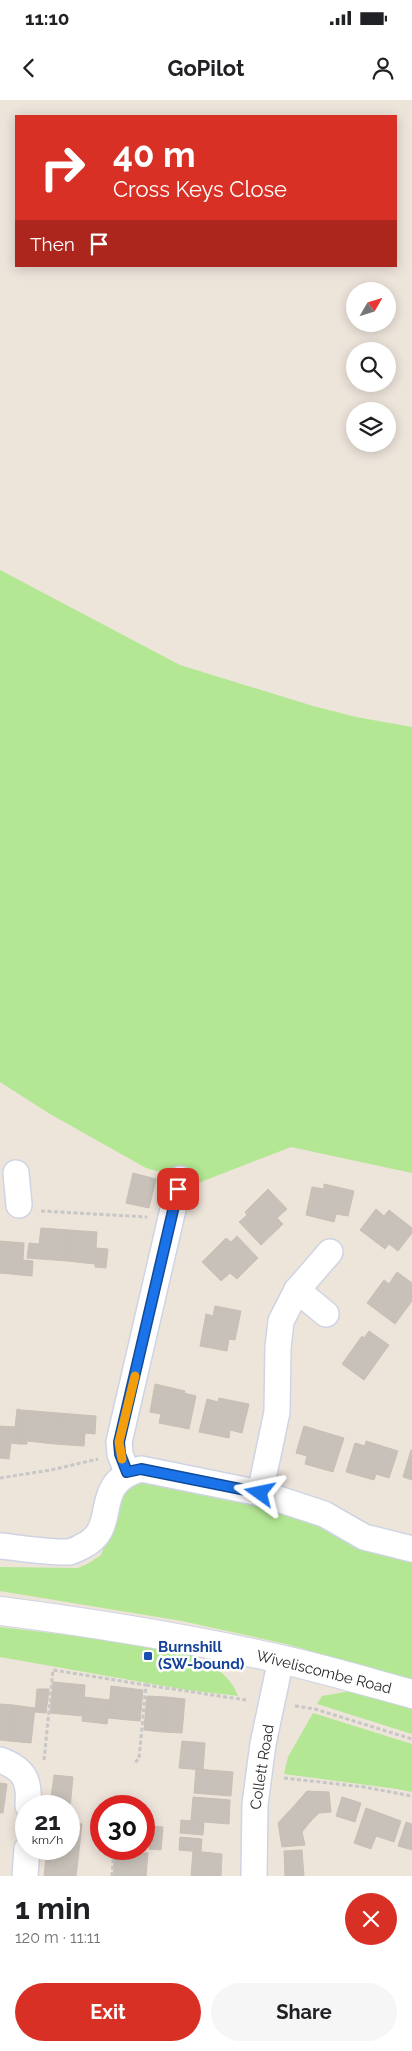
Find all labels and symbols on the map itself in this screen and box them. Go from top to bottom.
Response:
north arrow [346,282,396,332]
pin [157,1168,199,1210]
position arrow [233,1466,285,1518]
place label: Burnshill (SW-bound) [158,1638,245,1673]
street label: Wiveliscombe Road [254,1646,394,1698]
marker: Burnshill (SW-bound) [142,1650,154,1662]
street label: Collett Road [246,1723,278,1811]
speed limit sign: 30 [90,1795,155,1860]

